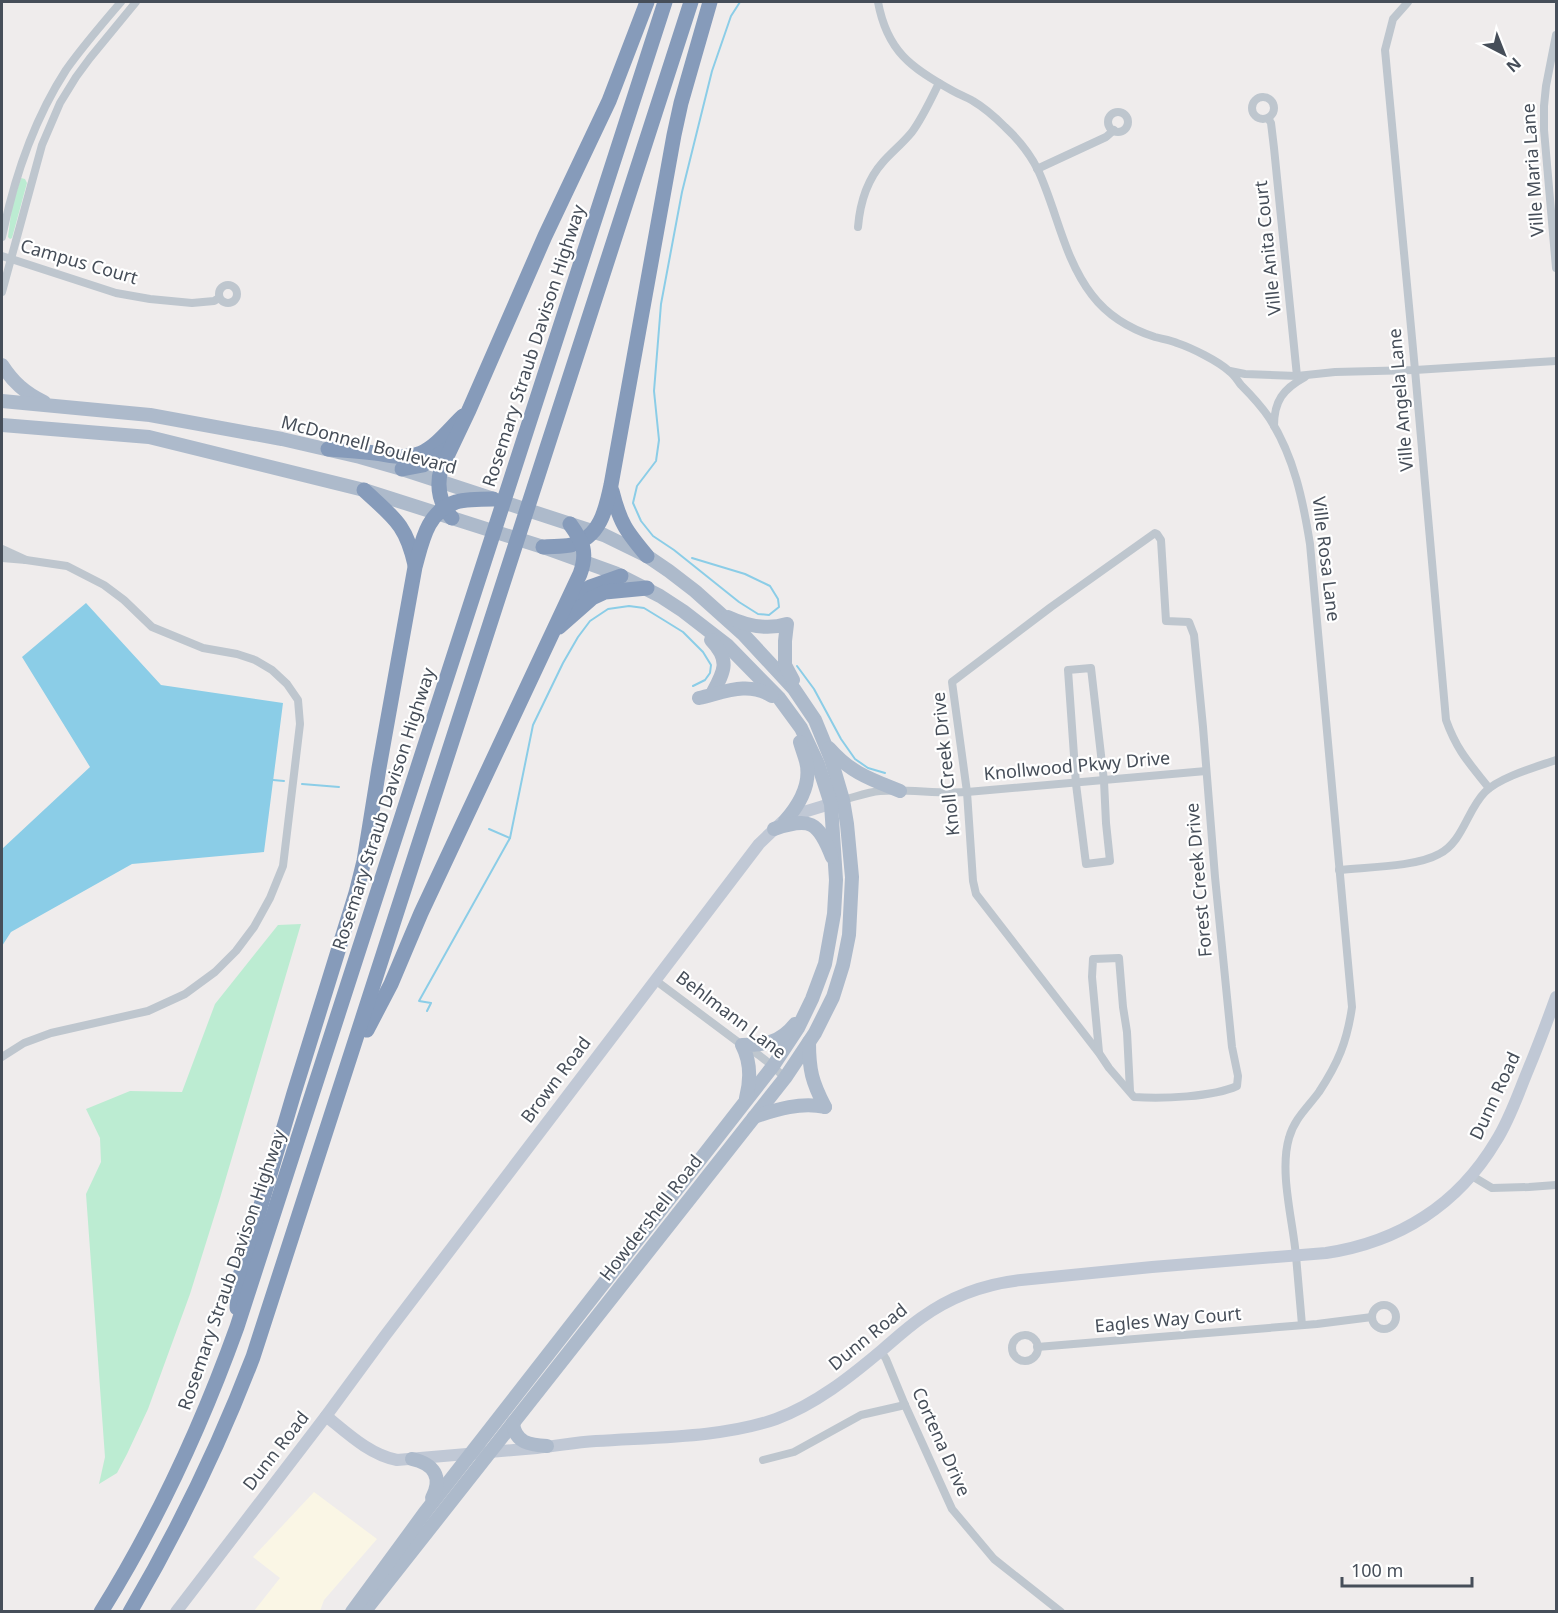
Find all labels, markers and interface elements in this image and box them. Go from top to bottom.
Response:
north arrow [1474,24,1534,84]
text: N [1502,53,1526,78]
street label: Ville Maria Lane [1515,103,1549,238]
street label: Ville Anita Court [1248,179,1286,317]
street label: Rosemary Straub Davison Highway [476,201,590,490]
street label: Campus Court [18,233,141,289]
street label: Ville Angela Lane [1382,327,1418,473]
street label: McDonnell Boulevard [279,409,460,479]
street label: Ville Rosa Lane [1307,495,1347,623]
street label: Rosemary Straub Davison Highway [326,664,440,953]
street label: Knoll Creek Drive [926,691,965,837]
street label: Knollwood Pkwy Drive [983,745,1171,785]
street label: Forest Creek Drive [1179,802,1217,958]
street label: Behlmann Lane [672,965,792,1064]
street label: Brown Road [515,1031,596,1128]
street label: Dunn Road [1463,1048,1525,1143]
street label: Rosemary Straub Davison Highway [172,1125,291,1413]
street label: Howdershell Road [593,1149,707,1285]
street label: Dunn Road [823,1297,912,1375]
street label: Eagles Way Court [1094,1301,1243,1337]
street label: Cortena Drive [907,1383,977,1500]
street label: Dunn Road [237,1406,314,1495]
scale bar [1342,1550,1472,1588]
text: 100 m [1351,1558,1403,1582]

